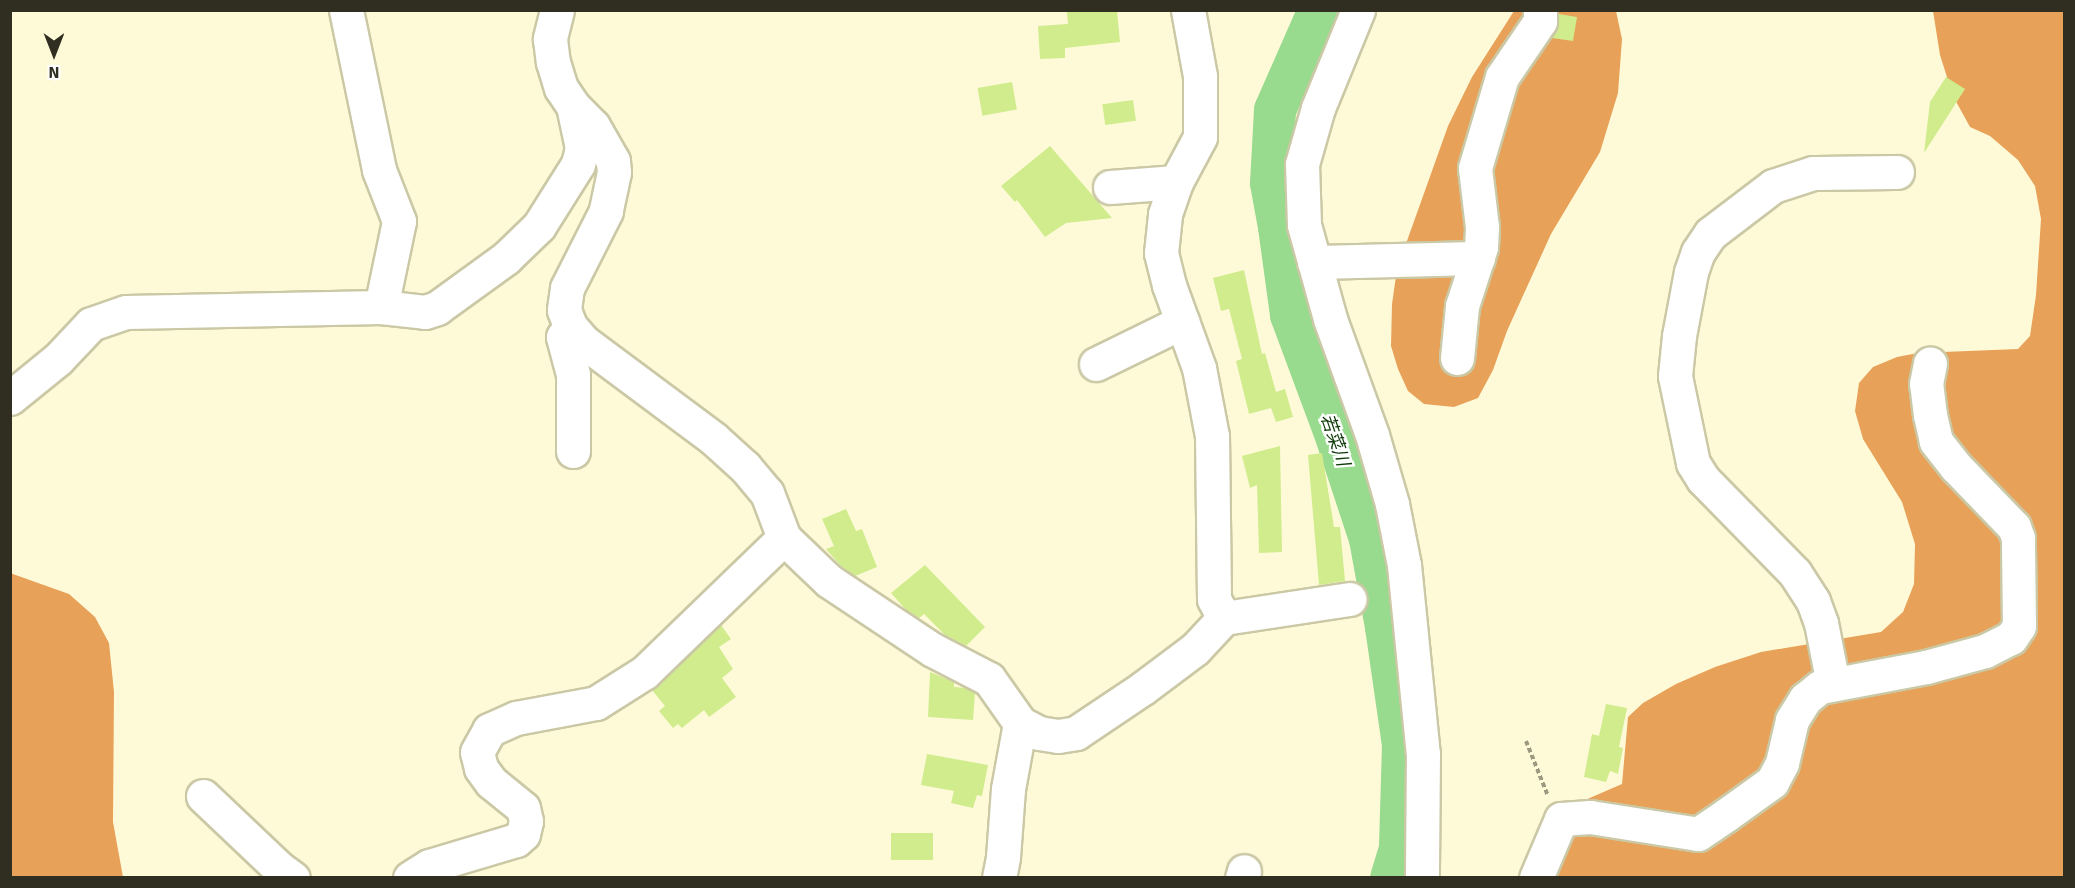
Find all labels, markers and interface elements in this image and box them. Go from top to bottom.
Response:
north arrow [24,24,84,84]
text: N [48,62,60,82]
water label: 若菜川 [1316,411,1354,469]

